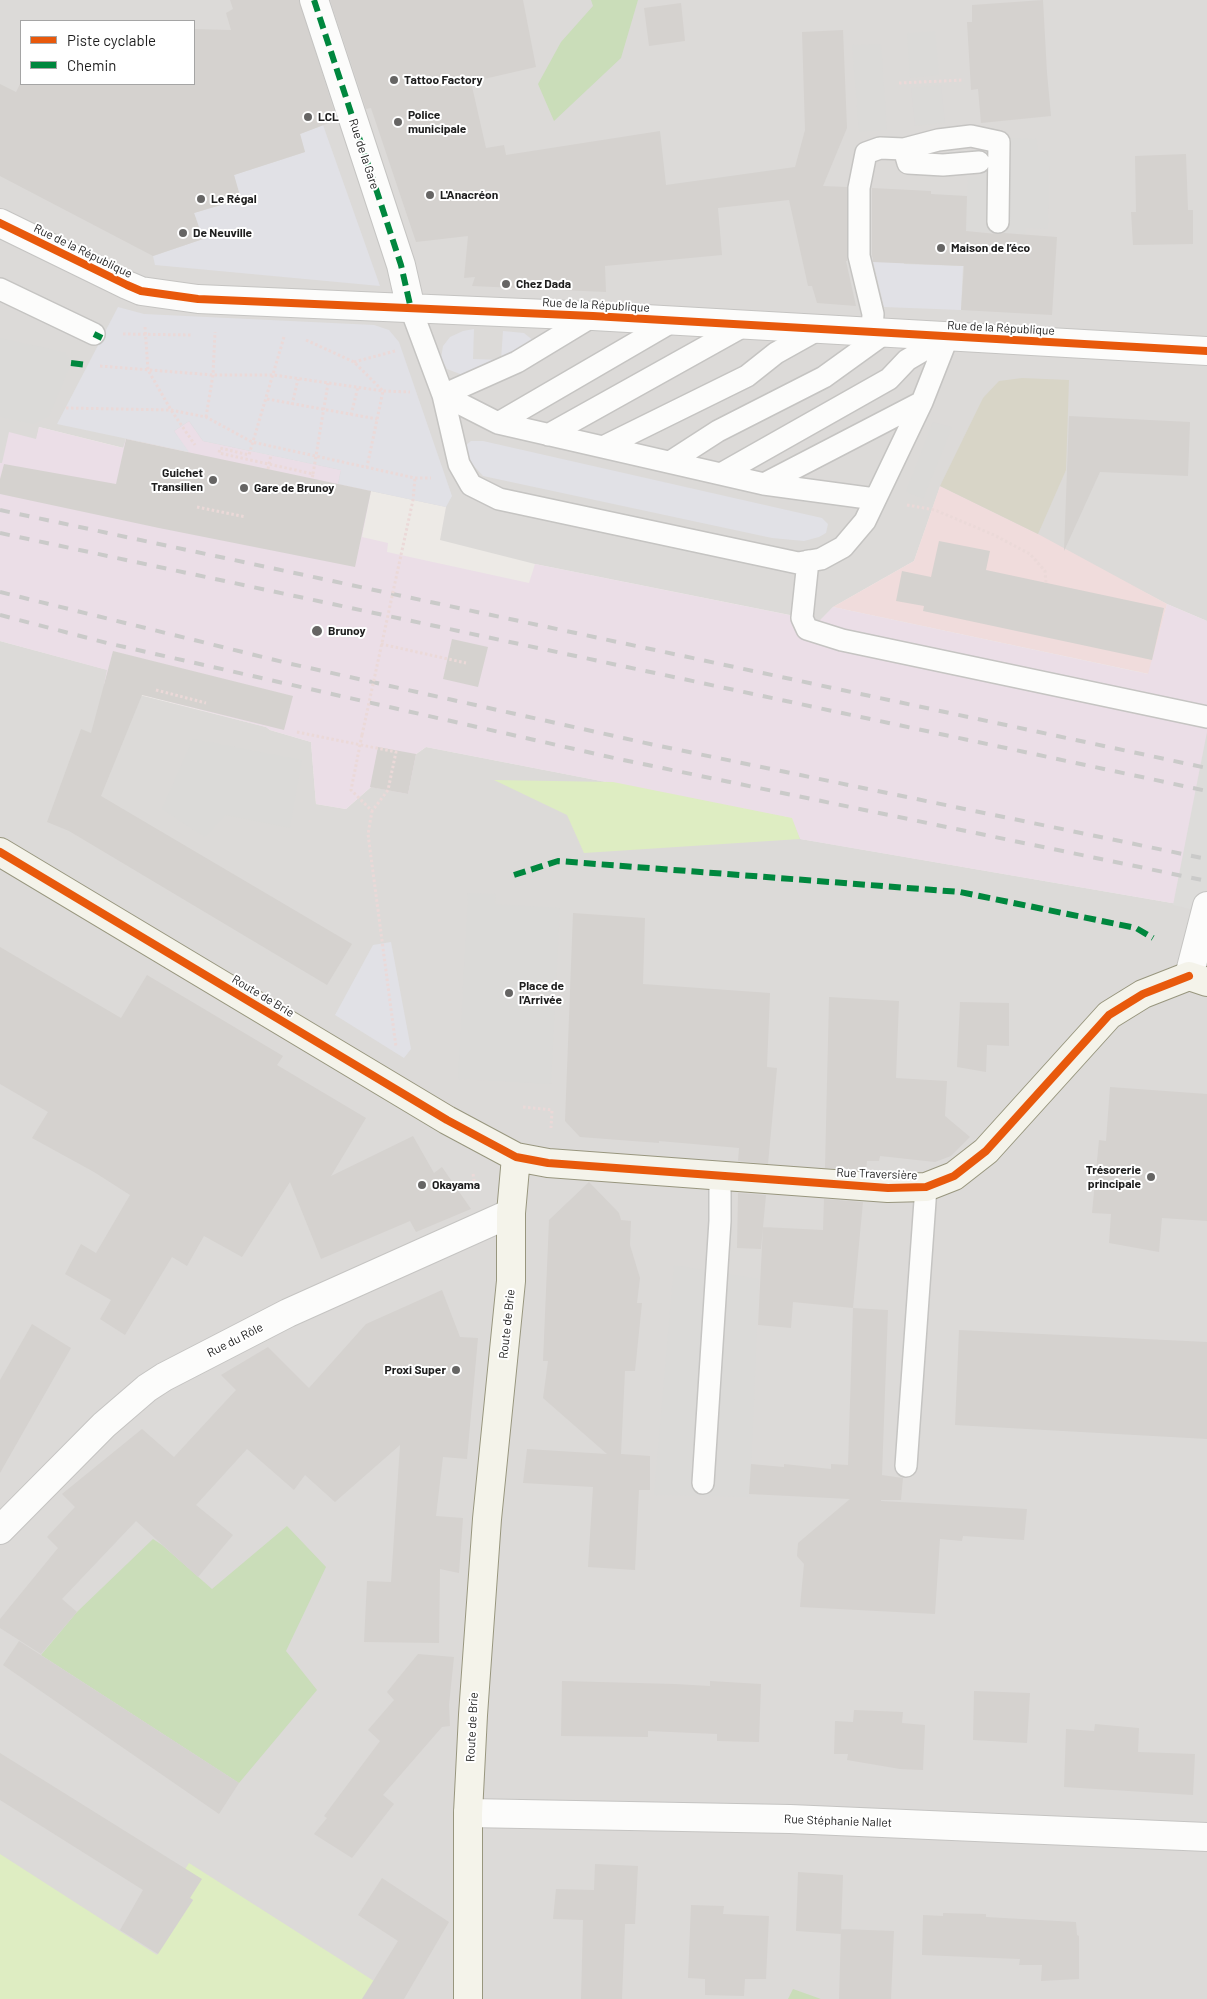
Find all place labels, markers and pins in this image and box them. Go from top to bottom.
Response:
place label: Tattoo Factory [404,73,482,87]
marker: Tattoo Factory [388,74,400,86]
place label: Police municipale [408,108,466,136]
place label: LCL [318,110,339,124]
marker: LCL [302,111,314,123]
marker: Police municipale [392,116,404,128]
place label: L'Anacréon [440,188,498,202]
marker: L'Anacréon [424,189,436,201]
place label: Le Régal [211,192,257,206]
marker: Le Régal [195,193,207,205]
place label: De Neuville [193,226,252,240]
marker: De Neuville [177,227,189,239]
place label: Maison de l’éco [951,241,1030,255]
marker: Maison de l’éco [935,242,947,254]
place label: Chez Dada [516,277,571,291]
marker: Chez Dada [500,278,512,290]
place label: Guichet Transilien [151,466,203,494]
marker: Guichet Transilien [207,474,219,486]
place label: Gare de Brunoy [254,481,334,495]
marker: Gare de Brunoy [238,482,250,494]
marker: Brunoy [310,624,324,638]
place label: Brunoy [328,624,365,638]
place label: Place de l'Arrivée [519,979,564,1007]
marker: Place de l'Arrivée [503,987,515,999]
place label: Trésorerie principale [1086,1163,1141,1191]
marker: Trésorerie principale [1145,1171,1157,1183]
place label: Okayama [432,1178,480,1192]
marker: Okayama [416,1179,428,1191]
place label: Proxi Super [385,1363,446,1377]
marker: Proxi Super [450,1364,462,1376]

